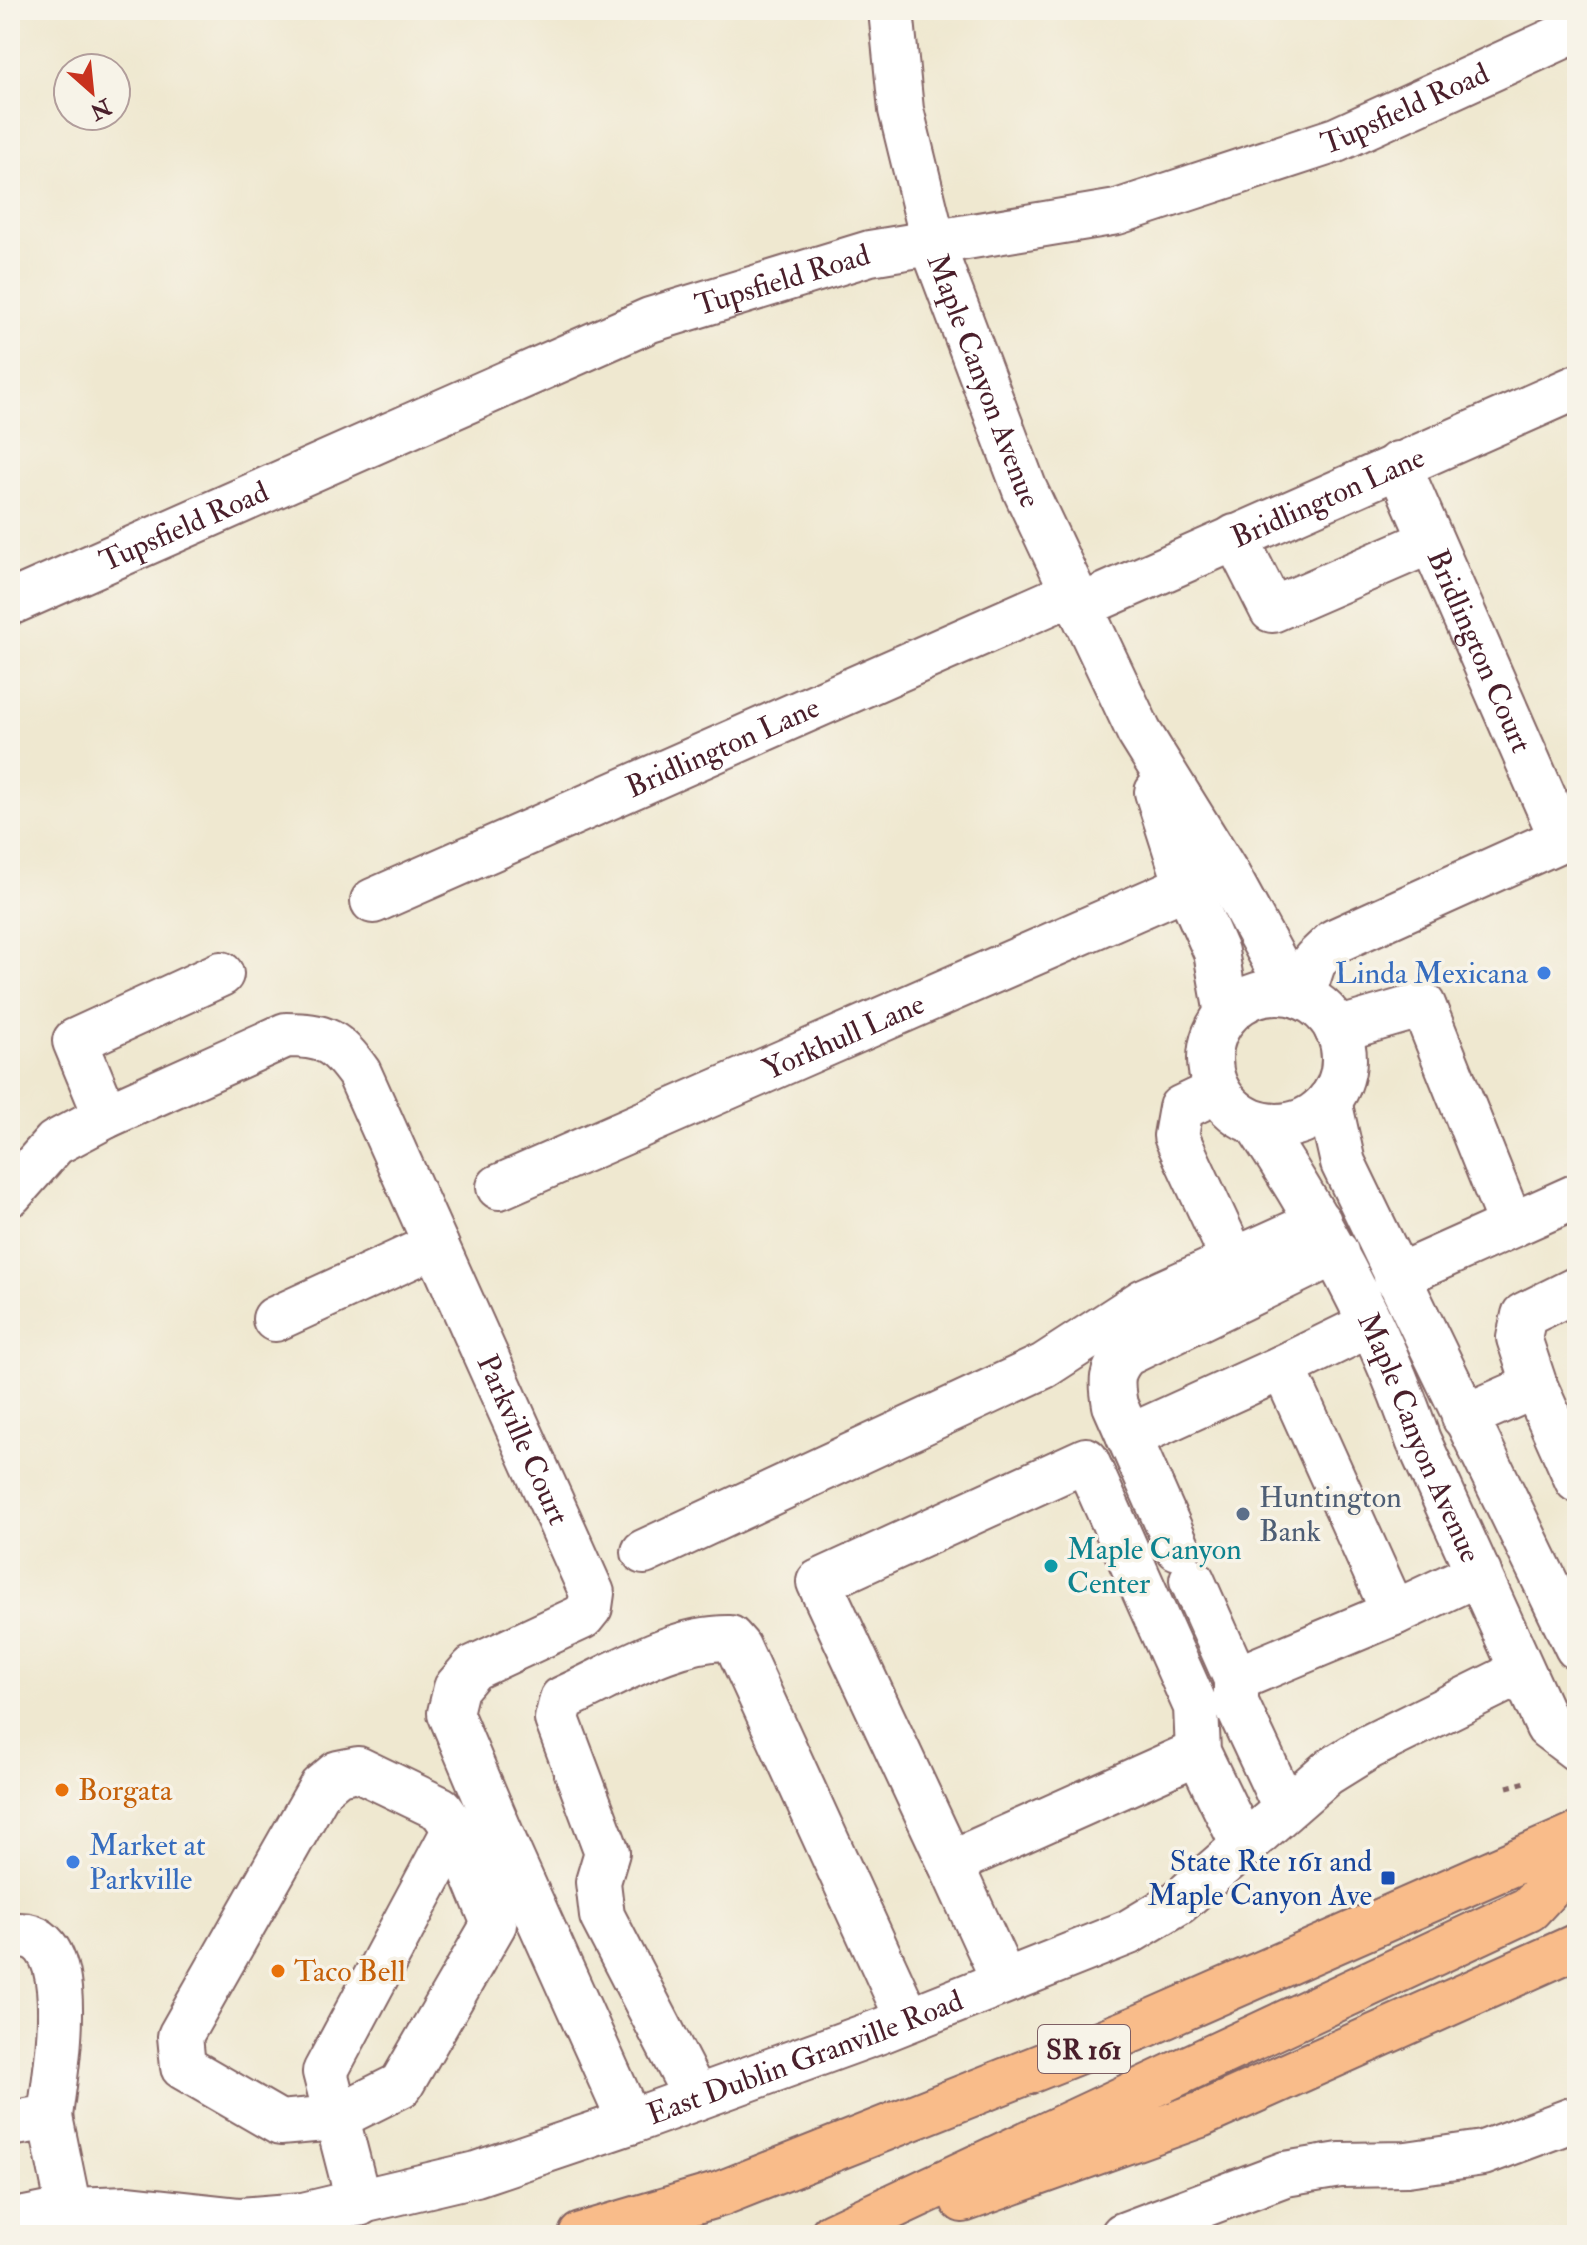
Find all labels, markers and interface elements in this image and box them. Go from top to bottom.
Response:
north arrow [52,52,132,132]
street label: Tupsfield Road [1316,55,1495,163]
text: N [85,92,117,126]
street label: Tupsfield Road [691,236,874,324]
street label: Maple Canyon Avenue [919,249,1049,514]
street label: Bridlington Lane [1226,439,1430,556]
street label: Tupsfield Road [94,473,274,580]
street label: Bridlington Court [1419,544,1540,759]
street label: Bridlington Lane [620,689,825,806]
place label: Linda Mexicana [1335,955,1529,992]
marker: Linda Mexicana [1535,964,1553,982]
street label: Yorkhull Lane [757,985,930,1088]
street label: Maple Canyon Avenue [1349,1307,1489,1568]
street label: Parkville Court [469,1349,577,1531]
place label: Huntington Bank [1259,1479,1402,1550]
marker: Huntington Bank [1234,1505,1252,1523]
place label: Maple Canyon Center [1067,1531,1242,1602]
marker: Maple Canyon Center [1042,1557,1060,1575]
place label: Borgata [78,1772,173,1809]
marker: Borgata [53,1781,71,1799]
place label: Market at Parkville [89,1827,206,1898]
place label: State Rte 161 and Maple Canyon Ave [1147,1843,1372,1914]
marker: Market at Parkville [64,1853,82,1871]
marker: State Rte 161 and Maple Canyon Ave [1379,1869,1397,1887]
place label: Taco Bell [294,1953,406,1990]
marker: Taco Bell [269,1962,287,1980]
street label: East Dublin Granville Road [642,1982,969,2133]
road number: SR 161 [1038,2025,1130,2073]

